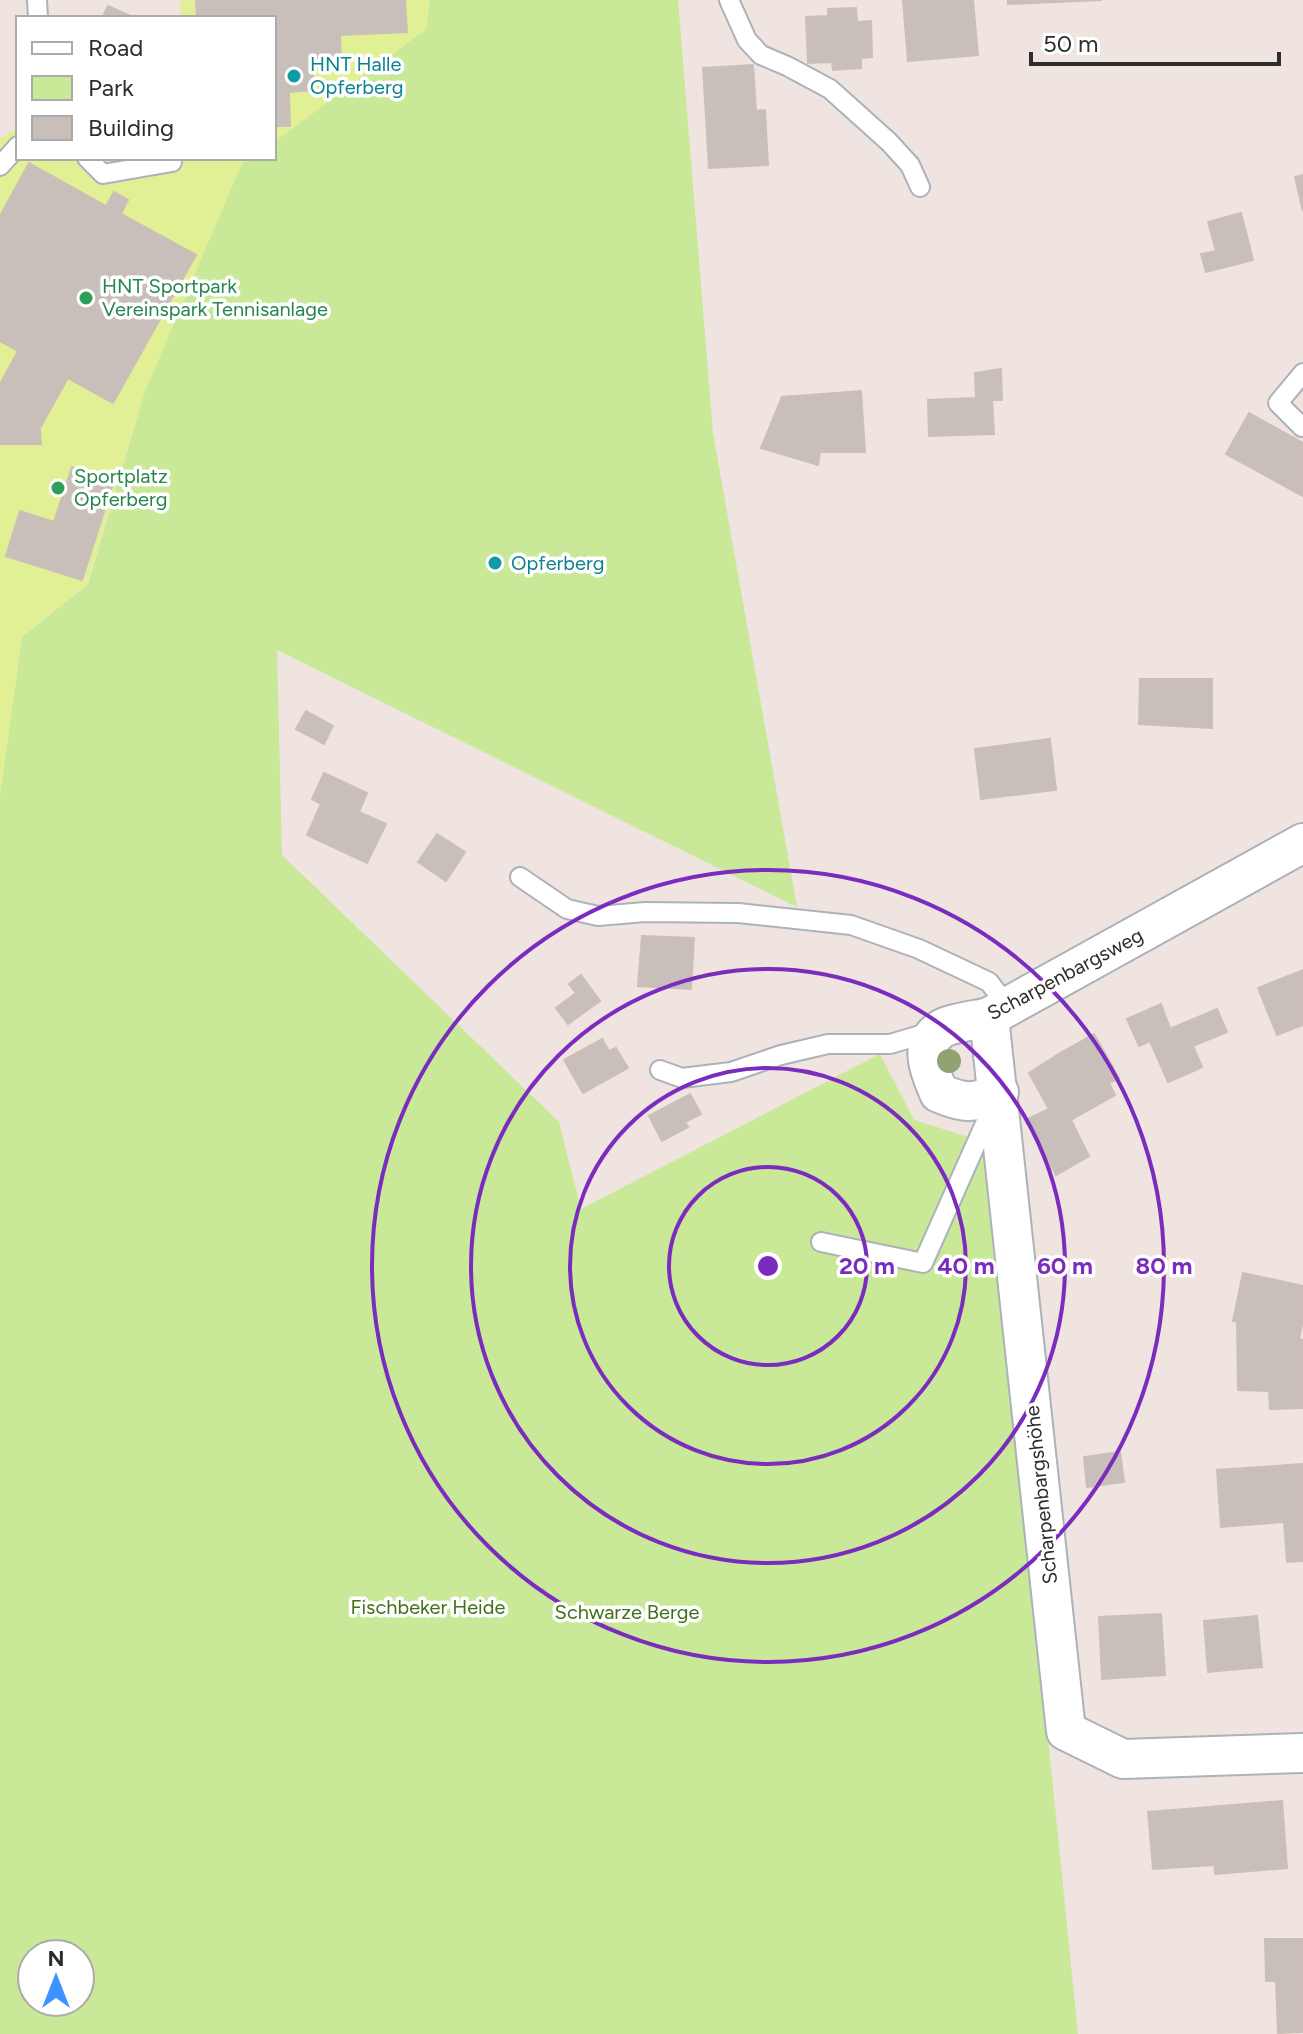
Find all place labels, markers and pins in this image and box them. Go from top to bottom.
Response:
place label: HNT Halle Opferberg [310,52,403,99]
marker: HNT Halle Opferberg [285,67,303,85]
place label: HNT Sportpark Vereinspark Tennisanlage [102,274,328,321]
marker: HNT Sportpark Vereinspark Tennisanlage [77,289,95,307]
place label: Sportplatz Opferberg [74,464,168,511]
marker: Sportplatz Opferberg [49,479,67,497]
place label: Opferberg [511,551,604,575]
marker: Opferberg [486,554,504,572]
centre of rings [754,1252,782,1280]

